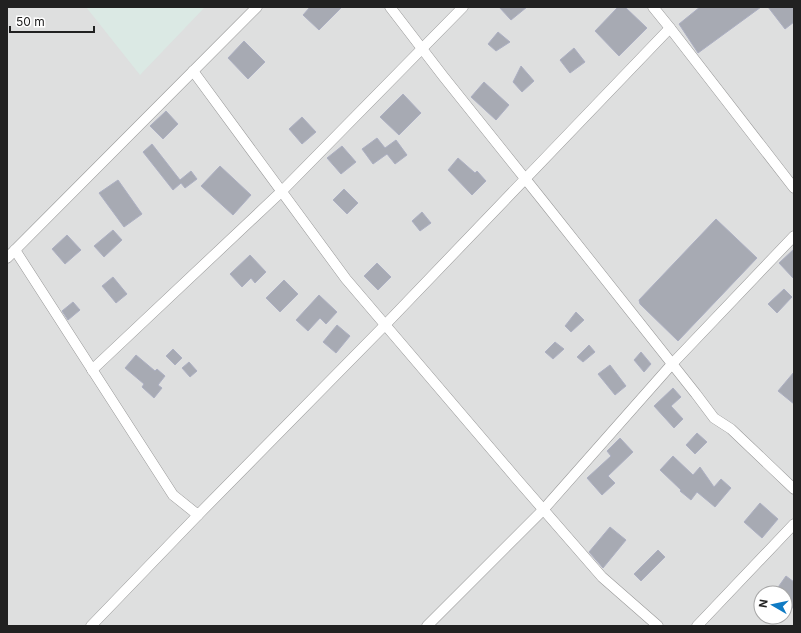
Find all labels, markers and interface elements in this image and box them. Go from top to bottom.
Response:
scale bar [10,8,94,34]
text: 50 m [16,14,45,29]
north arrow [753,585,793,625]
text: N [756,598,771,609]

